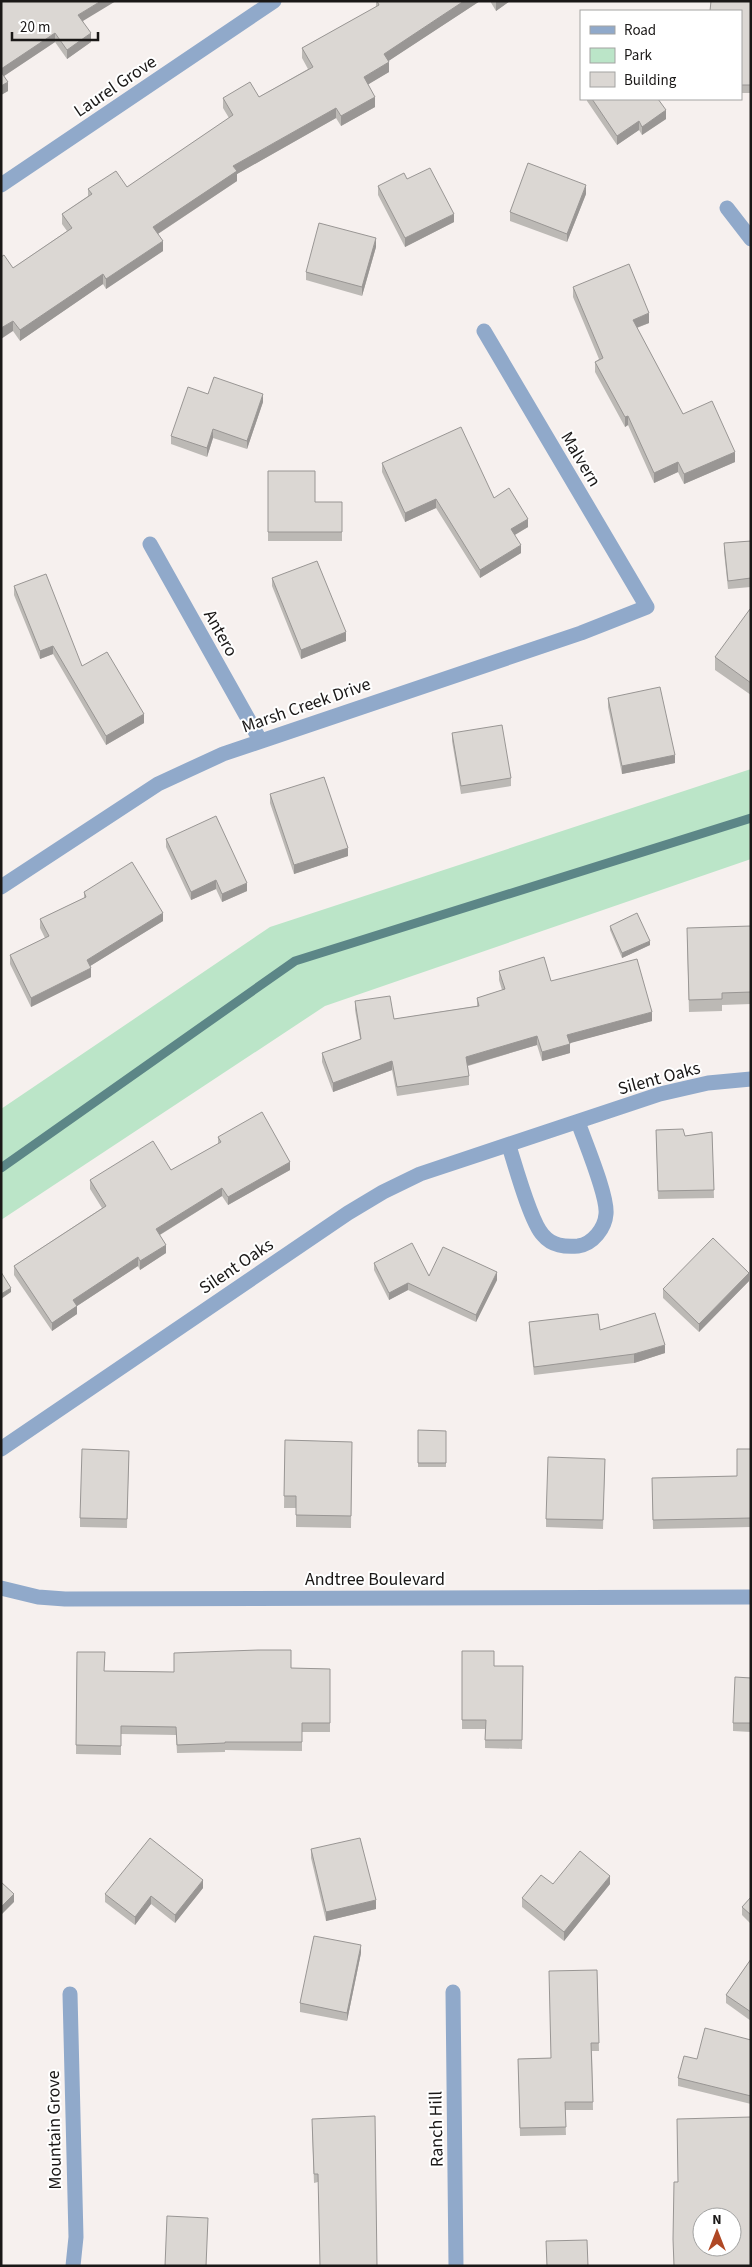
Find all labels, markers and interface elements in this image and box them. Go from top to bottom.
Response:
scale bar [12,10,99,42]
legend [580,10,742,100]
text: 20 m [20,17,50,38]
text: Road [624,20,656,41]
text: Park [624,45,653,66]
street label: Laurel Grove [69,49,162,123]
text: Building [624,70,677,91]
street label: Malvern [554,427,607,491]
street label: Antero [197,605,244,661]
street label: Marsh Creek Drive [238,672,374,739]
street label: Silent Oaks [615,1055,703,1102]
street label: Silent Oaks [194,1232,278,1300]
street label: Andtree Boulevard [305,1567,445,1592]
street label: Mountain Grove [41,2070,68,2190]
street label: Ranch Hill [423,2091,450,2167]
north arrow [692,2207,742,2257]
text: N [712,2210,722,2230]

